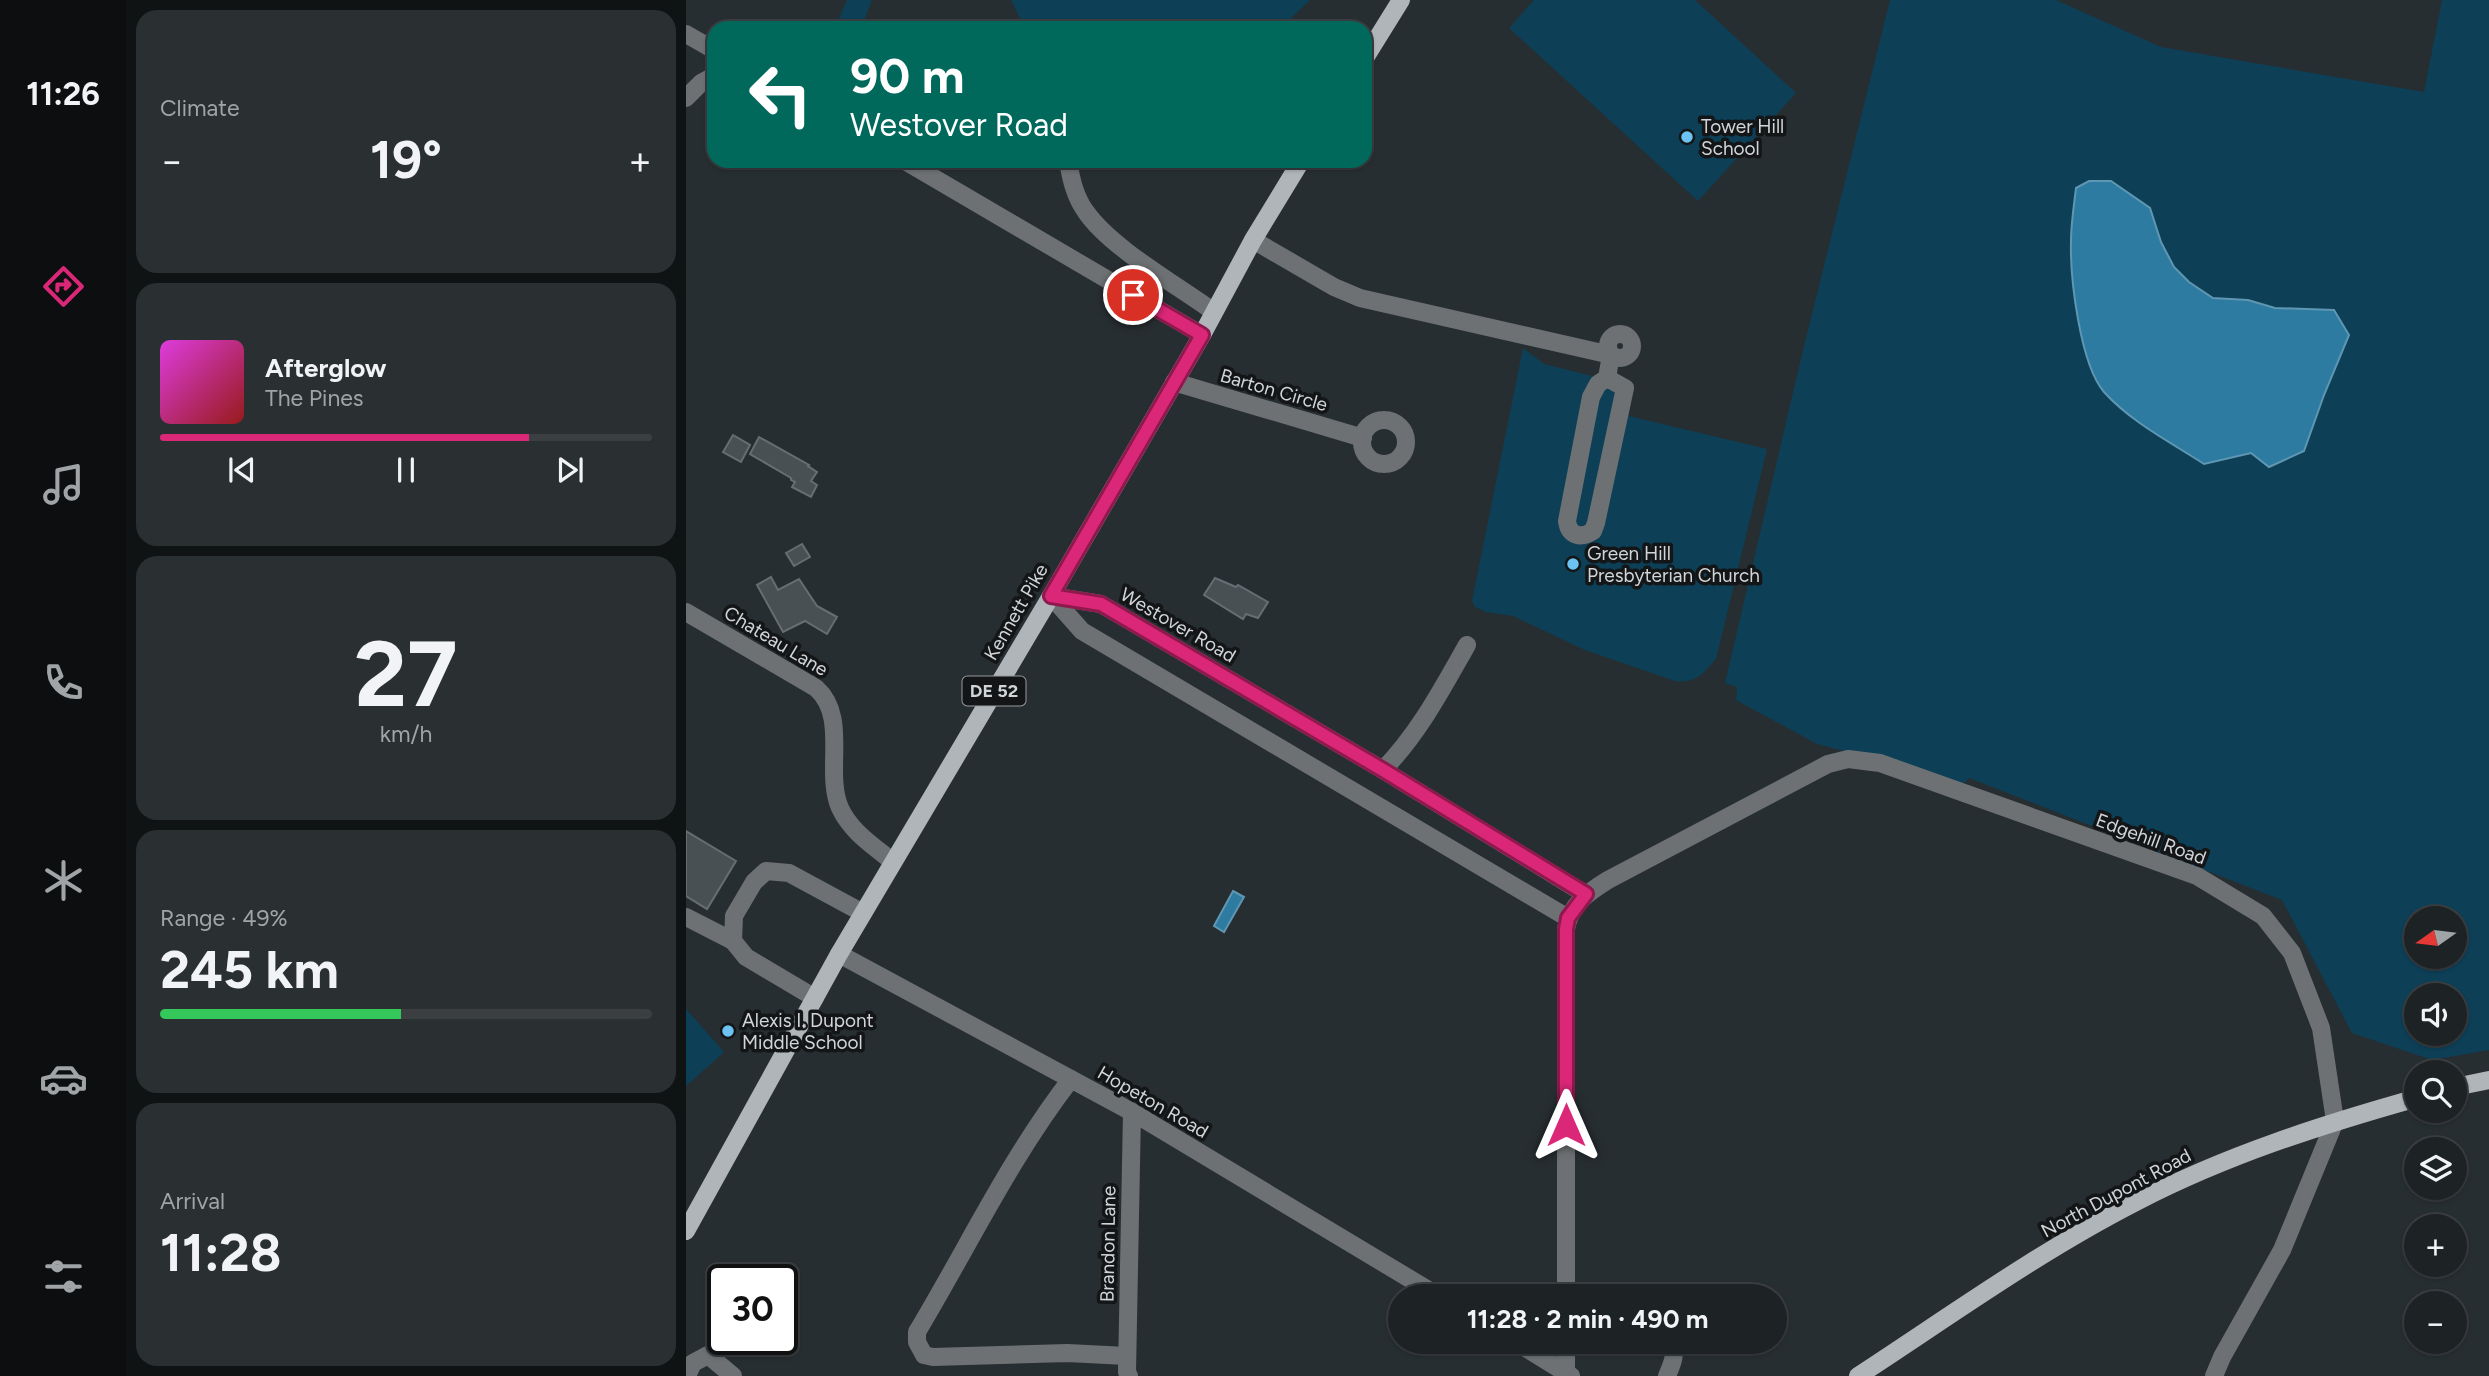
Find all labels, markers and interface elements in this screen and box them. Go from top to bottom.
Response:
text: 90 m [850,46,965,105]
icon: left [735,49,826,140]
text: 11:26 [26,75,100,113]
text: Climate [160,94,239,122]
text: Westover Road [850,106,1068,144]
place label: Tower Hill School [1701,115,1784,160]
text: 19° [370,129,442,191]
marker: Tower Hill School [1679,129,1695,145]
text: − [160,138,184,184]
text: + [628,138,652,184]
icon: directions [39,262,88,311]
pin [1103,265,1163,325]
icon: arrive [1114,276,1152,314]
text: Afterglow [265,352,387,384]
street label: Barton Circle [1218,364,1330,416]
text: The Pines [265,384,364,412]
icon: previous [223,451,261,489]
icon: pause [387,451,425,489]
icon: next [551,451,589,489]
icon: music [39,460,88,509]
place label: Green Hill Presbyterian Church [1587,542,1760,587]
marker: Green Hill Presbyterian Church [1565,556,1581,572]
street label: Kennett Pike [979,560,1053,664]
street label: Westover Road [1116,583,1240,667]
street label: Chateau Lane [720,601,832,681]
text: 27 [354,620,458,729]
icon: phone [39,658,88,707]
road number: DE 52 [962,676,1026,706]
text: km/h [380,720,432,748]
street label: Edgehill Road [2093,808,2209,870]
icon: climate [39,856,88,905]
text: Range · 49% [160,904,288,932]
north arrow [2404,906,2468,970]
map controls [2404,906,2467,1354]
text: 245 km [160,939,339,1001]
button: sound [2404,983,2467,1046]
place label: Alexis I. Dupont Middle School [742,1009,874,1054]
marker: Alexis I. Dupont Middle School [720,1023,736,1039]
icon: car [39,1054,88,1103]
button: search [2404,1060,2467,1123]
street label: Hopeton Road [1094,1061,1212,1143]
position arrow [1529,1088,1603,1162]
button: layers [2404,1137,2467,1200]
street label: North Dupont Road [2037,1144,2195,1242]
street label: Brandon Lane [1095,1186,1121,1302]
text: Arrival [160,1187,225,1215]
button: + [2404,1214,2467,1277]
text: 11:28 [160,1222,281,1284]
icon: filters [39,1252,88,1301]
speed limit sign: 30 [707,1264,798,1355]
button: − [2404,1291,2467,1354]
text: 11:28 · 2 min · 490 m [1467,1303,1708,1335]

